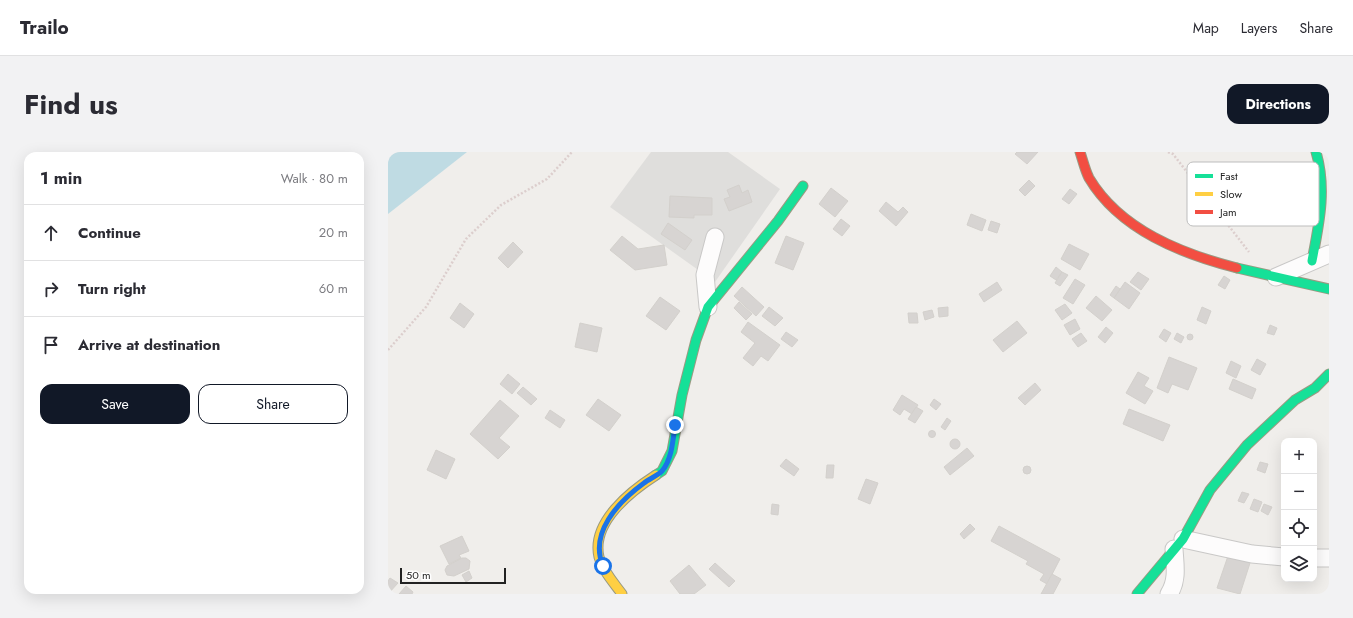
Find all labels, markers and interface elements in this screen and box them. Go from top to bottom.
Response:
text: Trailo [20,14,69,41]
text: Map [1193,18,1219,38]
text: Layers [1241,18,1277,38]
text: Share [1299,18,1333,38]
text: Find us [24,84,118,125]
button: Directions [1227,84,1329,124]
legend [1187,162,1319,226]
text: 1 min [40,166,82,190]
text: Fast [1220,168,1238,184]
text: Walk · 80 m [281,169,348,188]
text: Slow [1220,186,1242,202]
text: Jam [1218,204,1237,220]
icon: ahead [40,222,62,244]
text: Continue [78,222,141,244]
text: 20 m [319,223,348,242]
icon: right [40,278,62,300]
text: Turn right [78,278,146,300]
text: 60 m [319,279,348,298]
icon: arrive [40,334,62,356]
text: Arrive at destination [78,334,220,356]
button: Save [40,384,190,424]
button: Share [198,384,348,424]
route end [666,416,684,434]
map controls [1281,438,1317,582]
button: + [1281,438,1317,474]
button: − [1281,474,1317,510]
button: locate [1281,510,1317,546]
button: layers [1281,546,1317,582]
route start [594,557,612,575]
scale bar [400,566,506,585]
text: 50 m [406,567,431,583]

